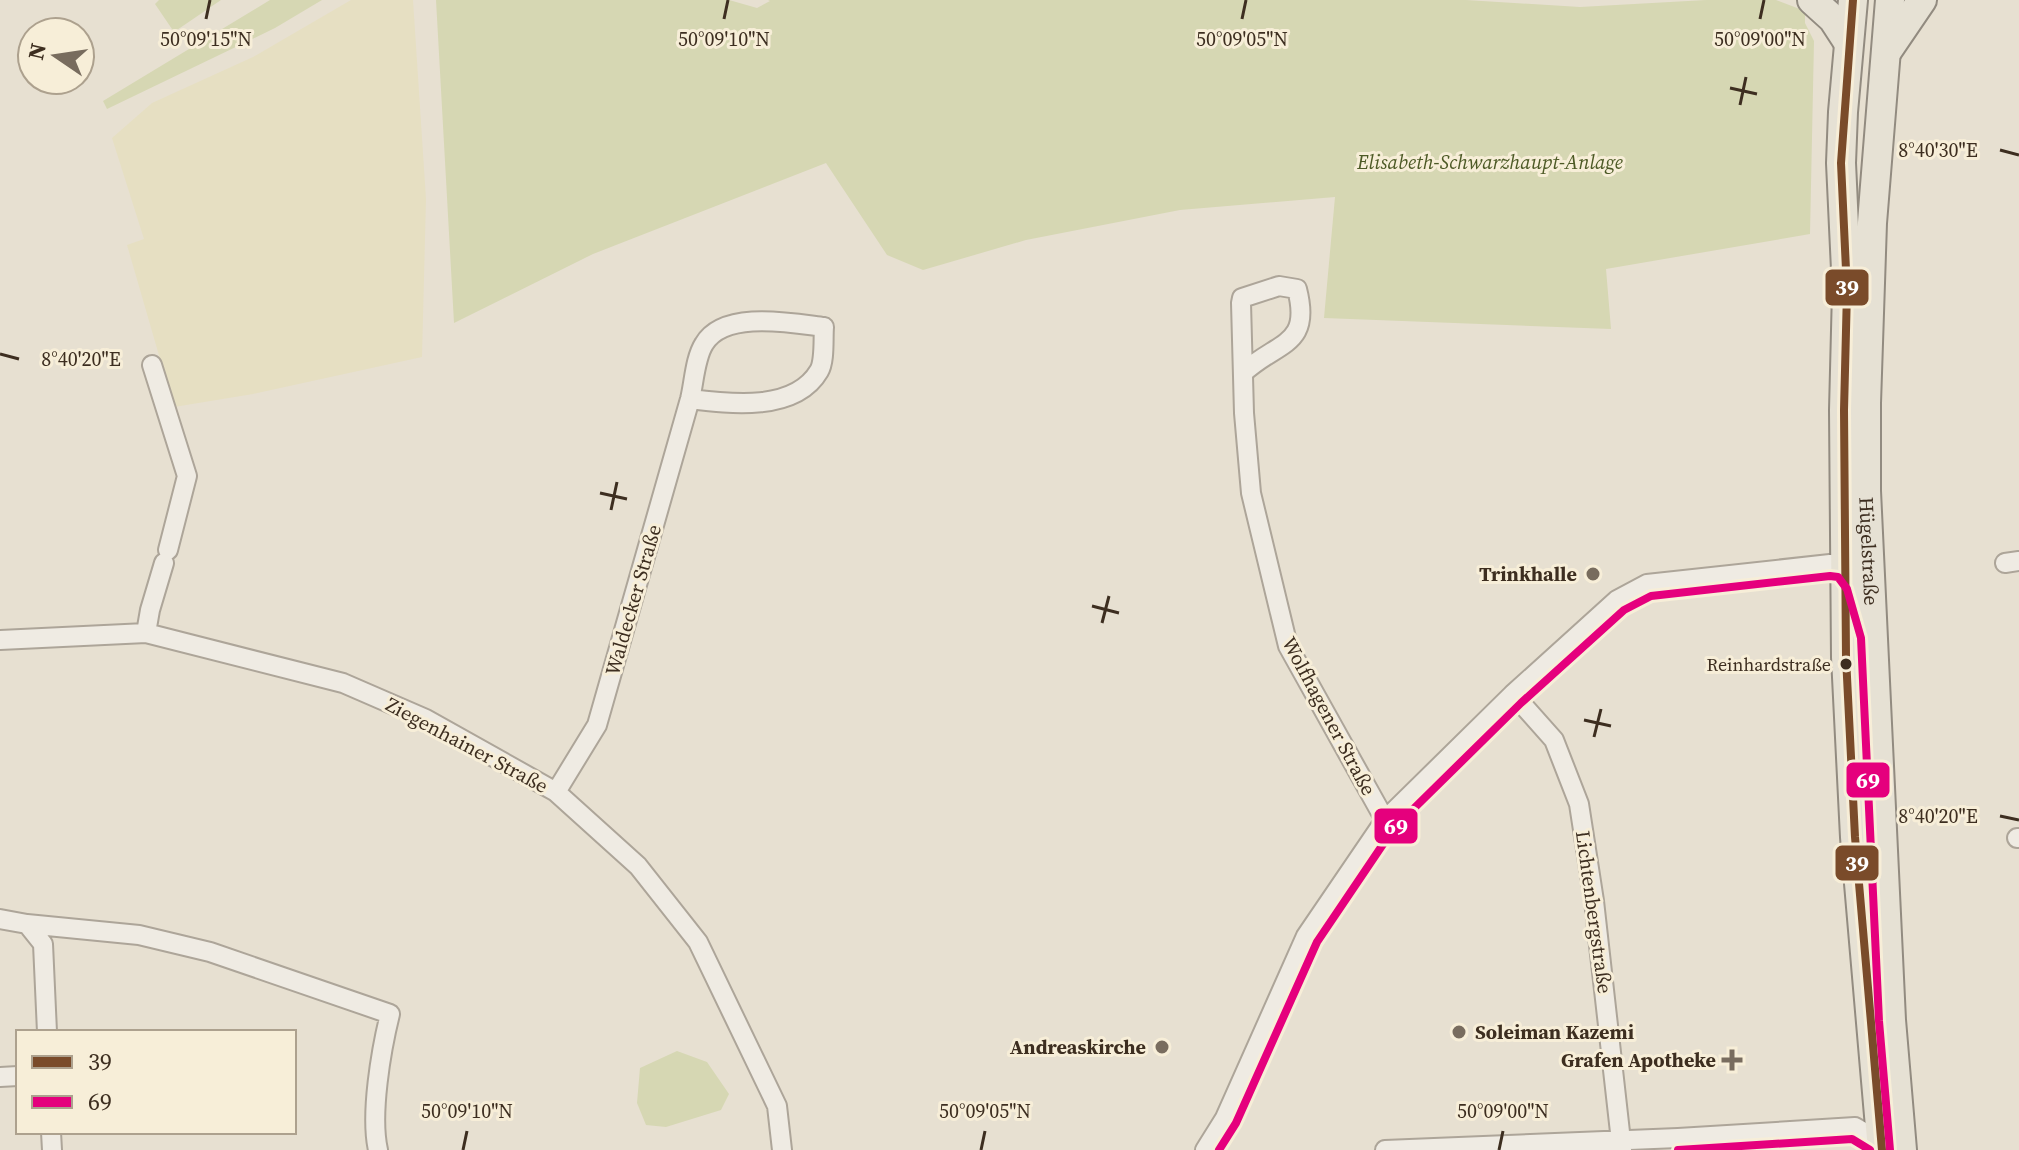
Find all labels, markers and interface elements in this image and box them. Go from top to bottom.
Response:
north arrow [16,16,96,96]
text: 50°09'15"N [160,25,252,53]
text: 50°09'10"N [678,25,770,53]
text: 50°09'05"N [1196,25,1288,53]
text: 50°09'00"N [1714,25,1806,53]
text: N [20,40,53,63]
text: 8°40'30"E [1898,136,1978,164]
park label: Elisabeth-Schwarzhaupt-Anlage [1356,148,1623,176]
line badge: 39 [1824,268,1870,307]
text: 39 [1835,272,1859,302]
text: 8°40'20"E [41,345,121,373]
street label: Hügelstraße [1852,496,1885,606]
street label: Waldecker Straße [598,521,668,679]
place label: Trinkhalle [1479,560,1577,588]
marker: Trinkhalle [1584,565,1602,583]
street label: Wolfhagener Straße [1275,632,1383,800]
place label: Reinhardstraße [1706,652,1831,677]
marker: Reinhardstraße [1838,656,1854,672]
street label: Ziegenhainer Straße [381,690,553,800]
line badge: 69 [1845,761,1891,799]
text: 69 [1856,765,1880,795]
text: 8°40'20"E [1898,802,1978,830]
line badge: 69 [1373,807,1419,845]
text: 69 [1384,811,1408,841]
street label: Lichtenbergstraße [1569,829,1619,995]
line badge: 39 [1834,844,1880,882]
text: 39 [1845,848,1869,878]
place label: Soleiman Kazemi [1475,1018,1634,1046]
marker: Soleiman Kazemi [1450,1023,1468,1041]
legend [16,1030,296,1134]
place label: Andreaskirche [1010,1033,1146,1061]
marker: Andreaskirche [1153,1038,1171,1056]
text: 39 [88,1045,112,1078]
place label: Grafen Apotheke [1561,1046,1716,1074]
marker: Grafen Apotheke [1723,1051,1741,1069]
text: 69 [88,1085,112,1118]
text: 50°09'10"N [421,1097,513,1125]
text: 50°09'05"N [939,1097,1031,1125]
text: 50°09'00"N [1457,1097,1549,1125]

